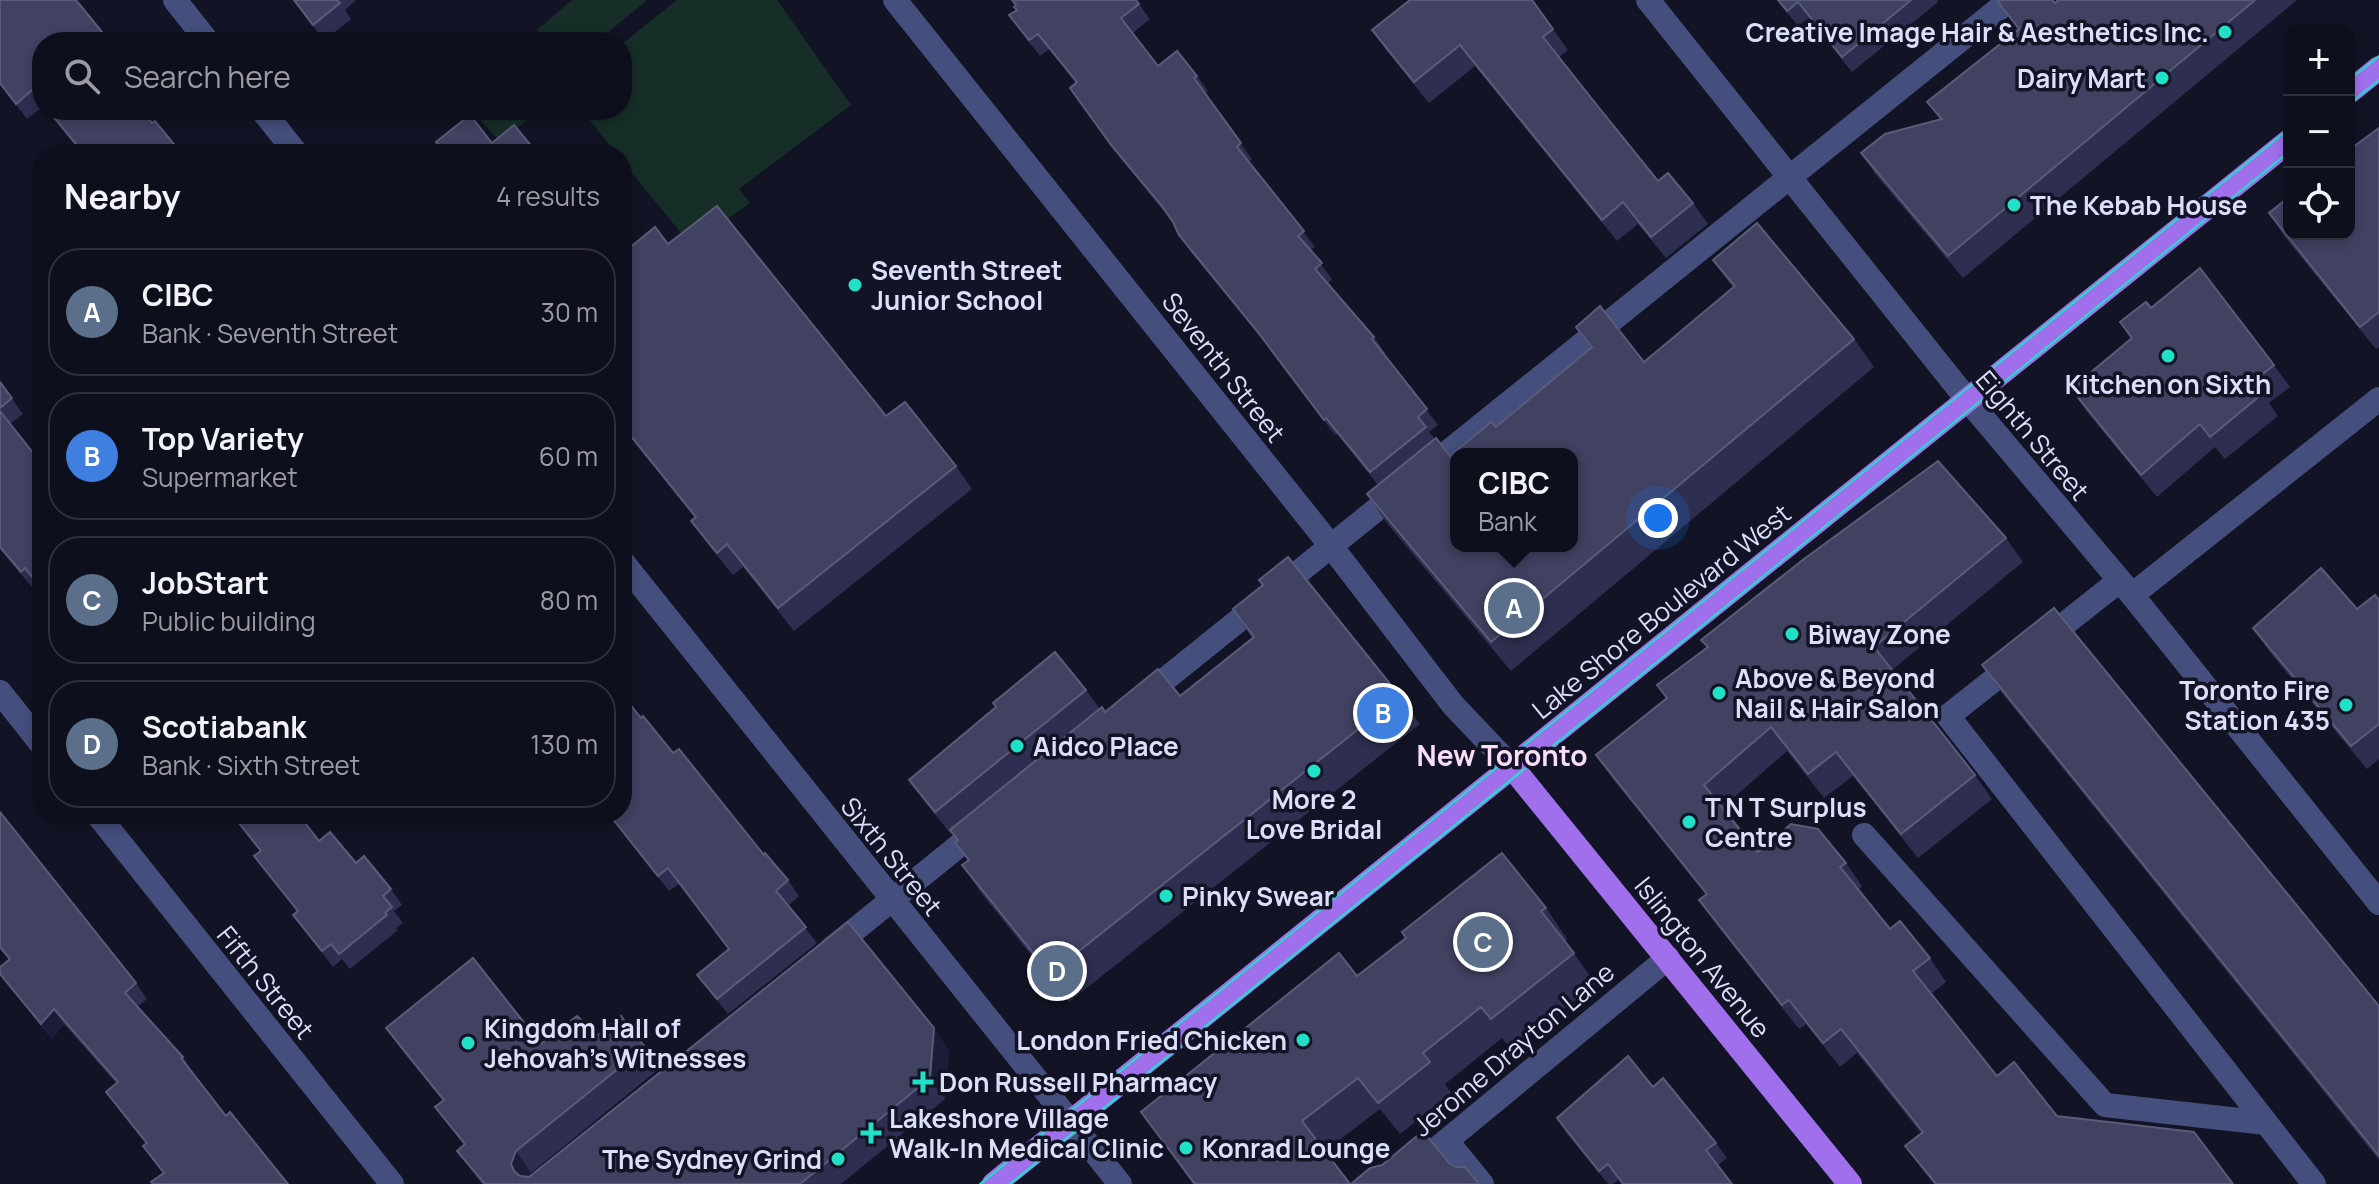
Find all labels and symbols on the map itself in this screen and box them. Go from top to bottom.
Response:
place label: Creative Image Hair & Aesthetics Inc. [1746,14,2209,50]
marker: Creative Image Hair & Aesthetics Inc. [2216,23,2234,41]
place label: Dairy Mart [2017,60,2146,96]
marker: Dairy Mart [2153,69,2171,87]
place label: The Kebab House [2030,187,2247,223]
marker: The Kebab House [2005,196,2023,214]
place label: Seventh Street Junior School [871,252,1062,318]
marker: Seventh Street Junior School [846,276,864,294]
street label: Seventh Street [1154,285,1294,449]
marker: Kitchen on Sixth [2159,347,2177,365]
street label: Eighth Street [1968,362,2098,508]
place label: Kitchen on Sixth [2065,366,2271,402]
street label: Lake Shore Boulevard West [1524,495,1798,727]
your location [1638,498,1678,538]
pin: A [1488,578,1540,638]
place label: Biway Zone [1808,616,1951,652]
marker: Biway Zone [1783,625,1801,643]
place label: Above & Beyond Nail & Hair Salon [1735,660,1939,726]
place label: Toronto Fire Station 435 [2179,672,2330,738]
pin: B [1357,683,1409,743]
marker: Above & Beyond Nail & Hair Salon [1710,684,1728,702]
marker: Toronto Fire Station 435 [2337,696,2355,714]
place label: Aidco Place [1033,728,1179,764]
district label: New Toronto [1417,736,1587,774]
marker: Aidco Place [1008,737,1026,755]
marker: More 2 Love Bridal [1305,762,1323,780]
place label: More 2 Love Bridal [1246,781,1382,847]
street label: Sixth Street [833,789,951,923]
place label: T N T Surplus Centre [1705,789,1867,855]
marker: T N T Surplus Centre [1680,813,1698,831]
street label: Islington Avenue [1627,869,1779,1045]
place label: Pinky Swear [1182,878,1334,914]
marker: Pinky Swear [1157,887,1175,905]
pin: C [1457,912,1509,972]
street label: Fifth Street [209,918,323,1046]
pin: D [1031,941,1083,1001]
street label: Jerome Drayton Lane [1405,954,1621,1144]
place label: Kingdom Hall of Jehovah's Witnesses [484,1010,746,1076]
place label: London Fried Chicken [1016,1022,1287,1058]
marker: London Fried Chicken [1294,1031,1312,1049]
marker: Kingdom Hall of Jehovah's Witnesses [459,1034,477,1052]
place label: Don Russell Pharmacy [939,1064,1218,1100]
marker: Don Russell Pharmacy [914,1073,932,1091]
place label: Lakeshore Village Walk-In Medical Clinic [889,1100,1164,1166]
marker: Lakeshore Village Walk-In Medical Clinic [860,1122,882,1144]
place label: Konrad Lounge [1202,1130,1391,1166]
marker: Konrad Lounge [1177,1139,1195,1157]
place label: The Sydney Grind [602,1141,822,1177]
marker: The Sydney Grind [829,1150,847,1168]

